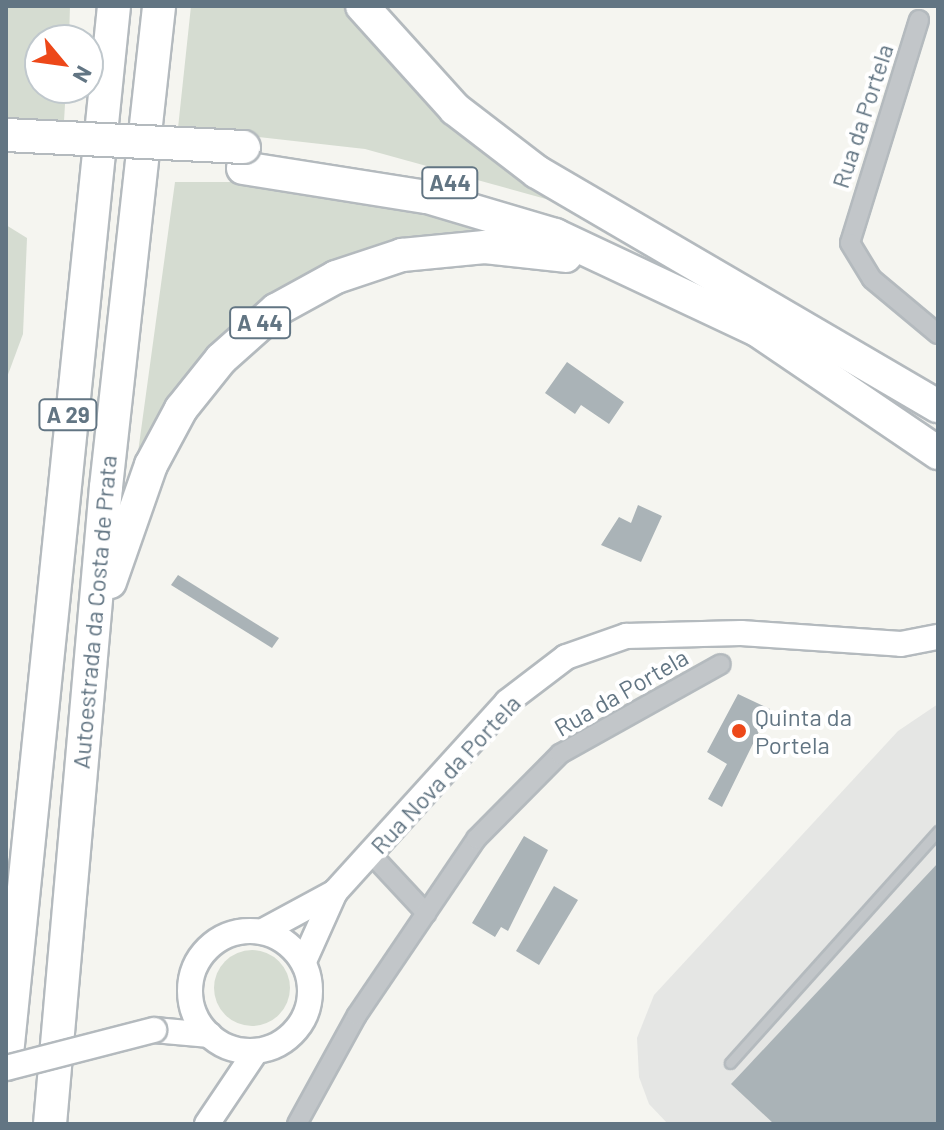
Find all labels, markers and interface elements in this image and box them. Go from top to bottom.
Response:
north arrow [24,24,104,104]
street label: Rua da Portela [825,40,899,192]
text: N [68,62,98,87]
road number: A44 [420,165,480,201]
road number: A 44 [228,305,292,341]
road number: A 29 [38,397,98,433]
street label: Autoestrada da Costa de Prata [66,454,122,770]
street label: Rua da Portela [549,642,693,742]
street label: Rua Nova da Portela [364,689,526,859]
place label: Quinta da Portela [755,703,852,759]
marker: Quinta da Portela [730,722,748,740]

